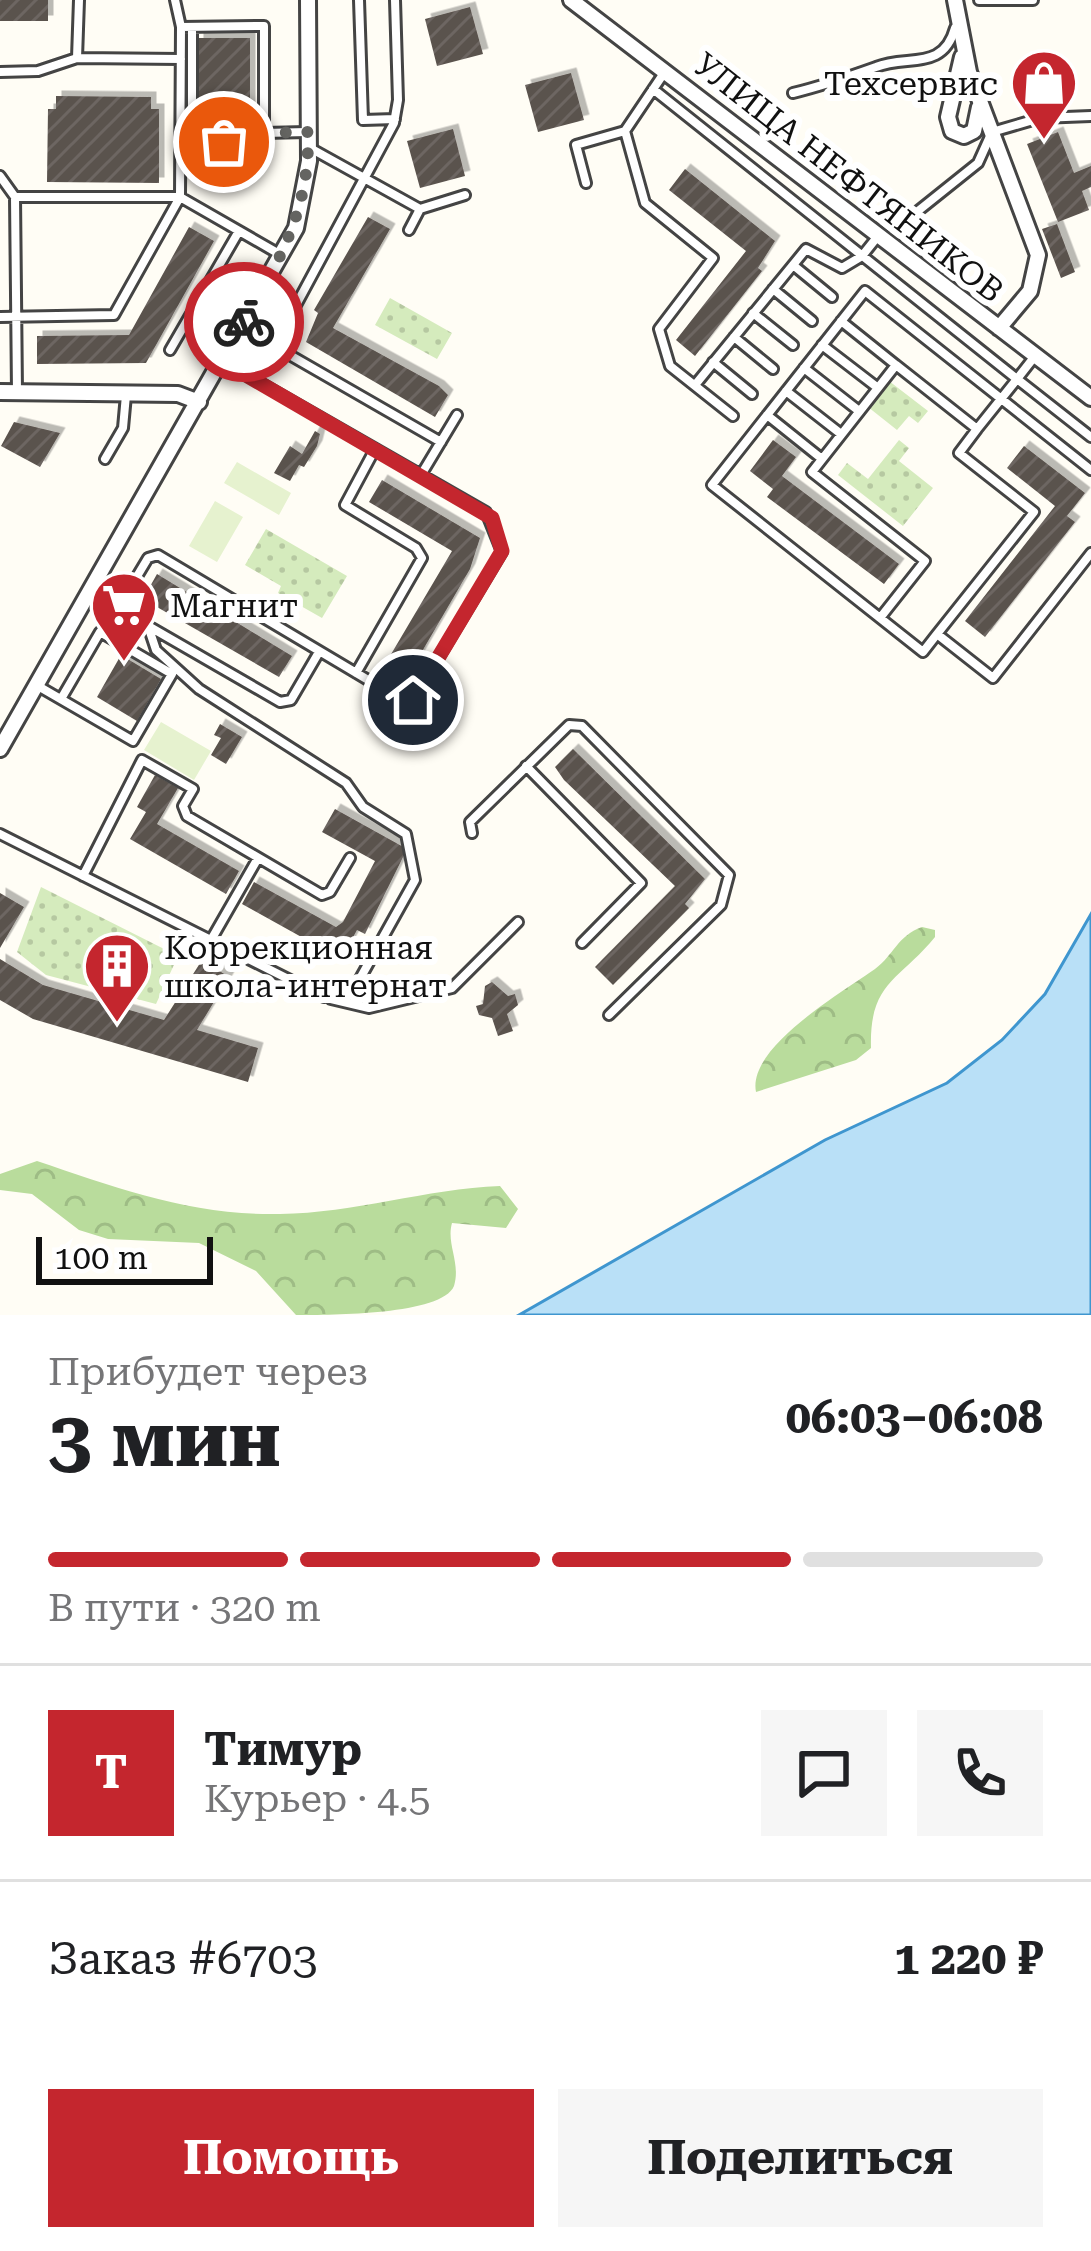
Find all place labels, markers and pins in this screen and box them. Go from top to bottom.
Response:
shop icon: Техсервис [1009,48,1079,142]
place label: Техсервис [824,64,998,103]
pin [173,91,275,193]
supermarket icon: Магнит [89,570,159,664]
place label: Магнит [170,586,298,625]
pin [362,649,464,751]
place label: Коррекционная школа-интернат [164,928,447,1005]
building icon: Коррекционная школа-интернат [82,931,152,1025]

